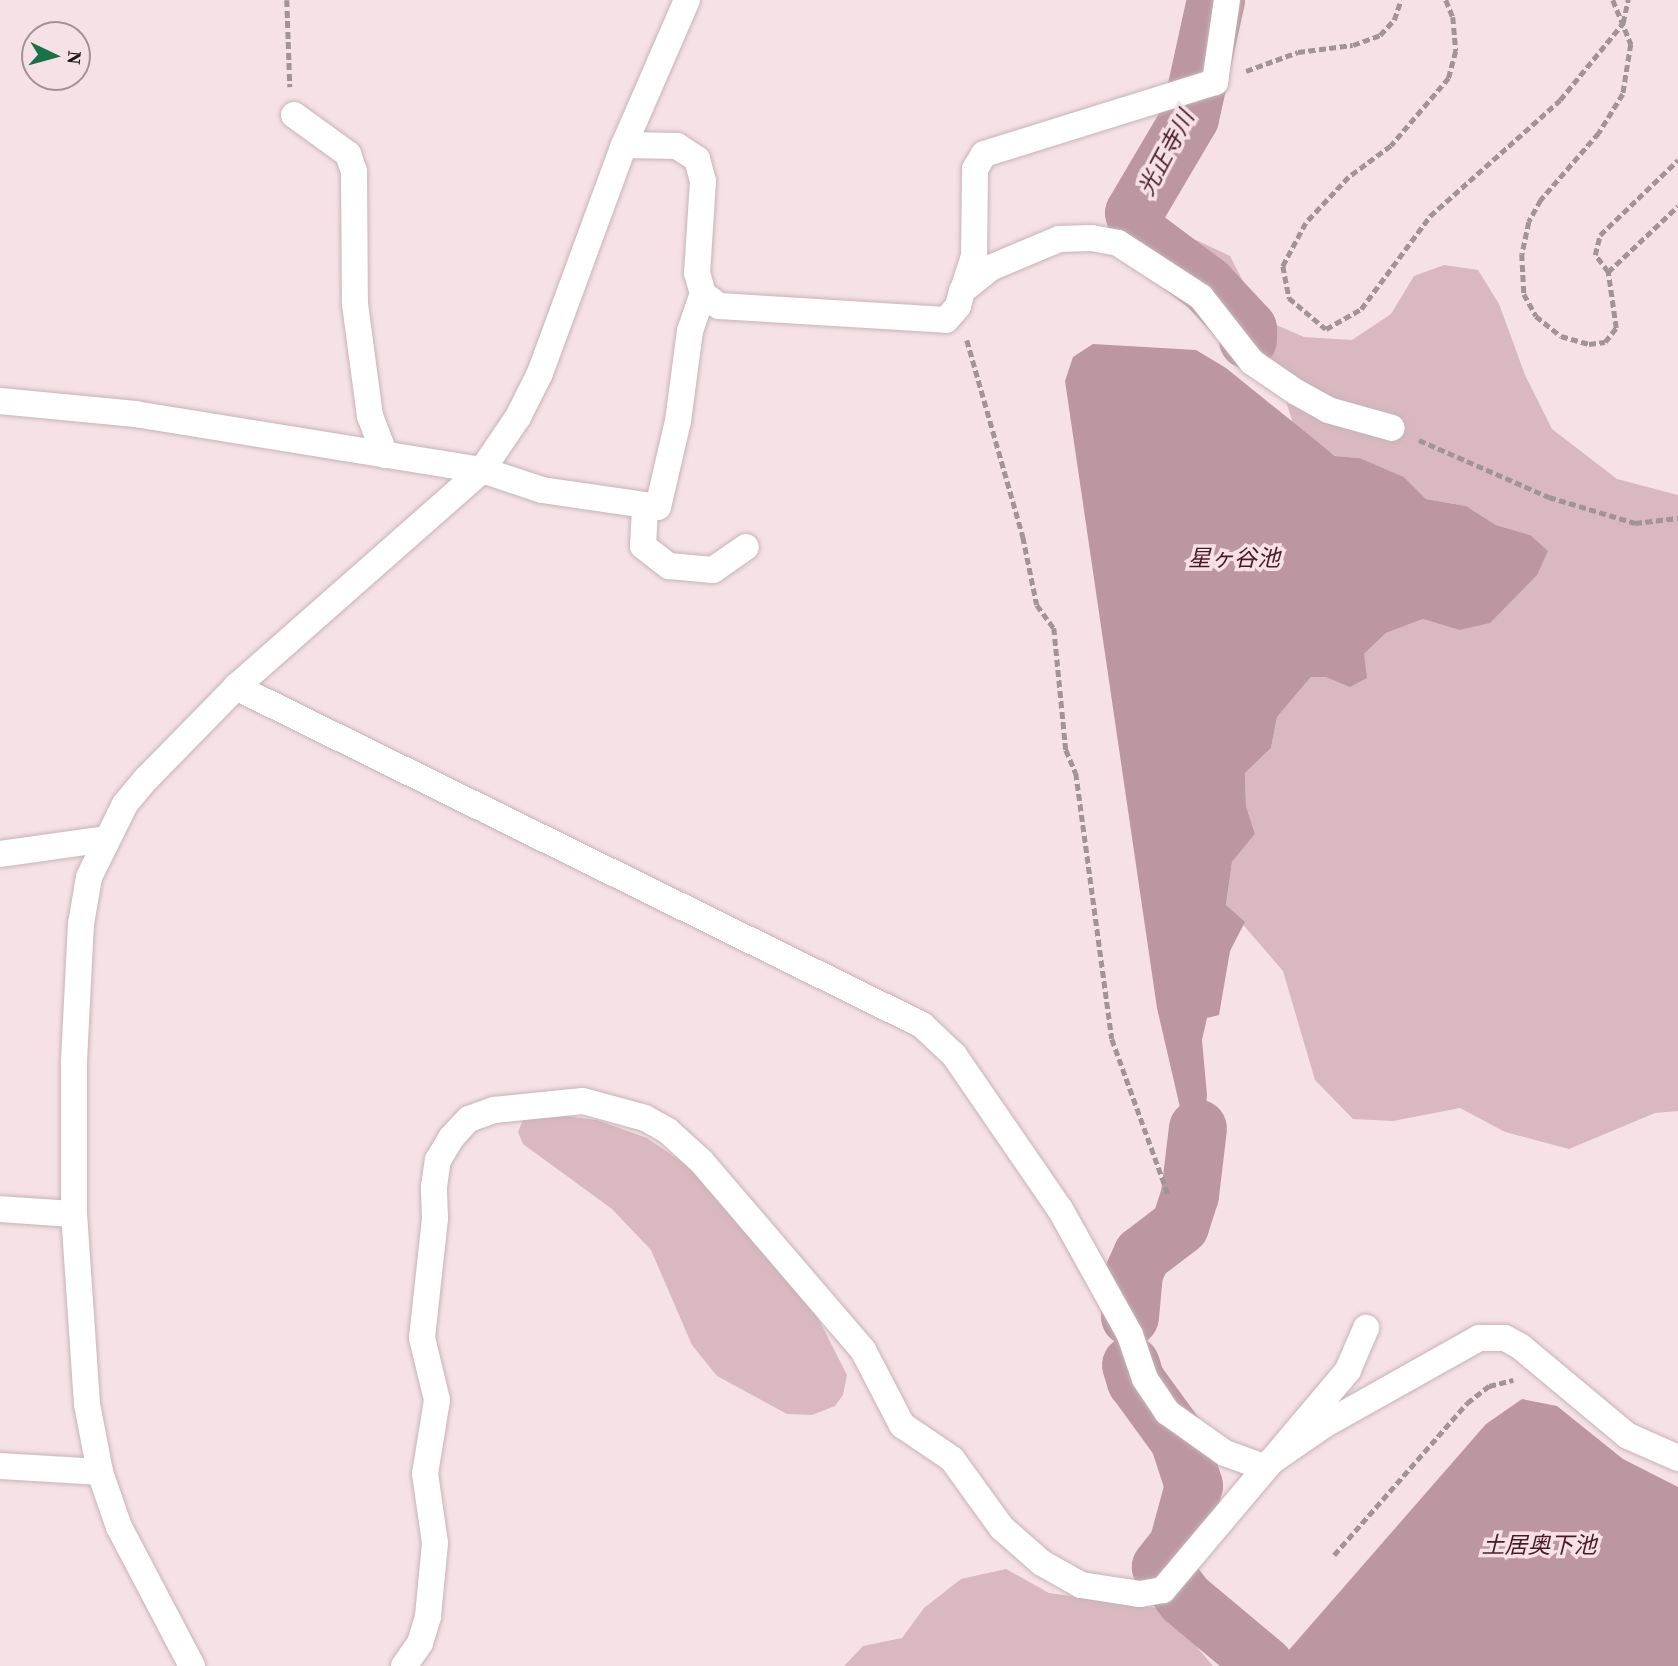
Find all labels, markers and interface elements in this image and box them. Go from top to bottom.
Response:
north arrow [21,21,91,91]
text: N [61,50,88,66]
water label: 光正寺川 [1132,106,1200,200]
water label: 星ヶ谷池 [1188,544,1280,572]
water label: 土居奥下池 [1482,1531,1596,1559]

